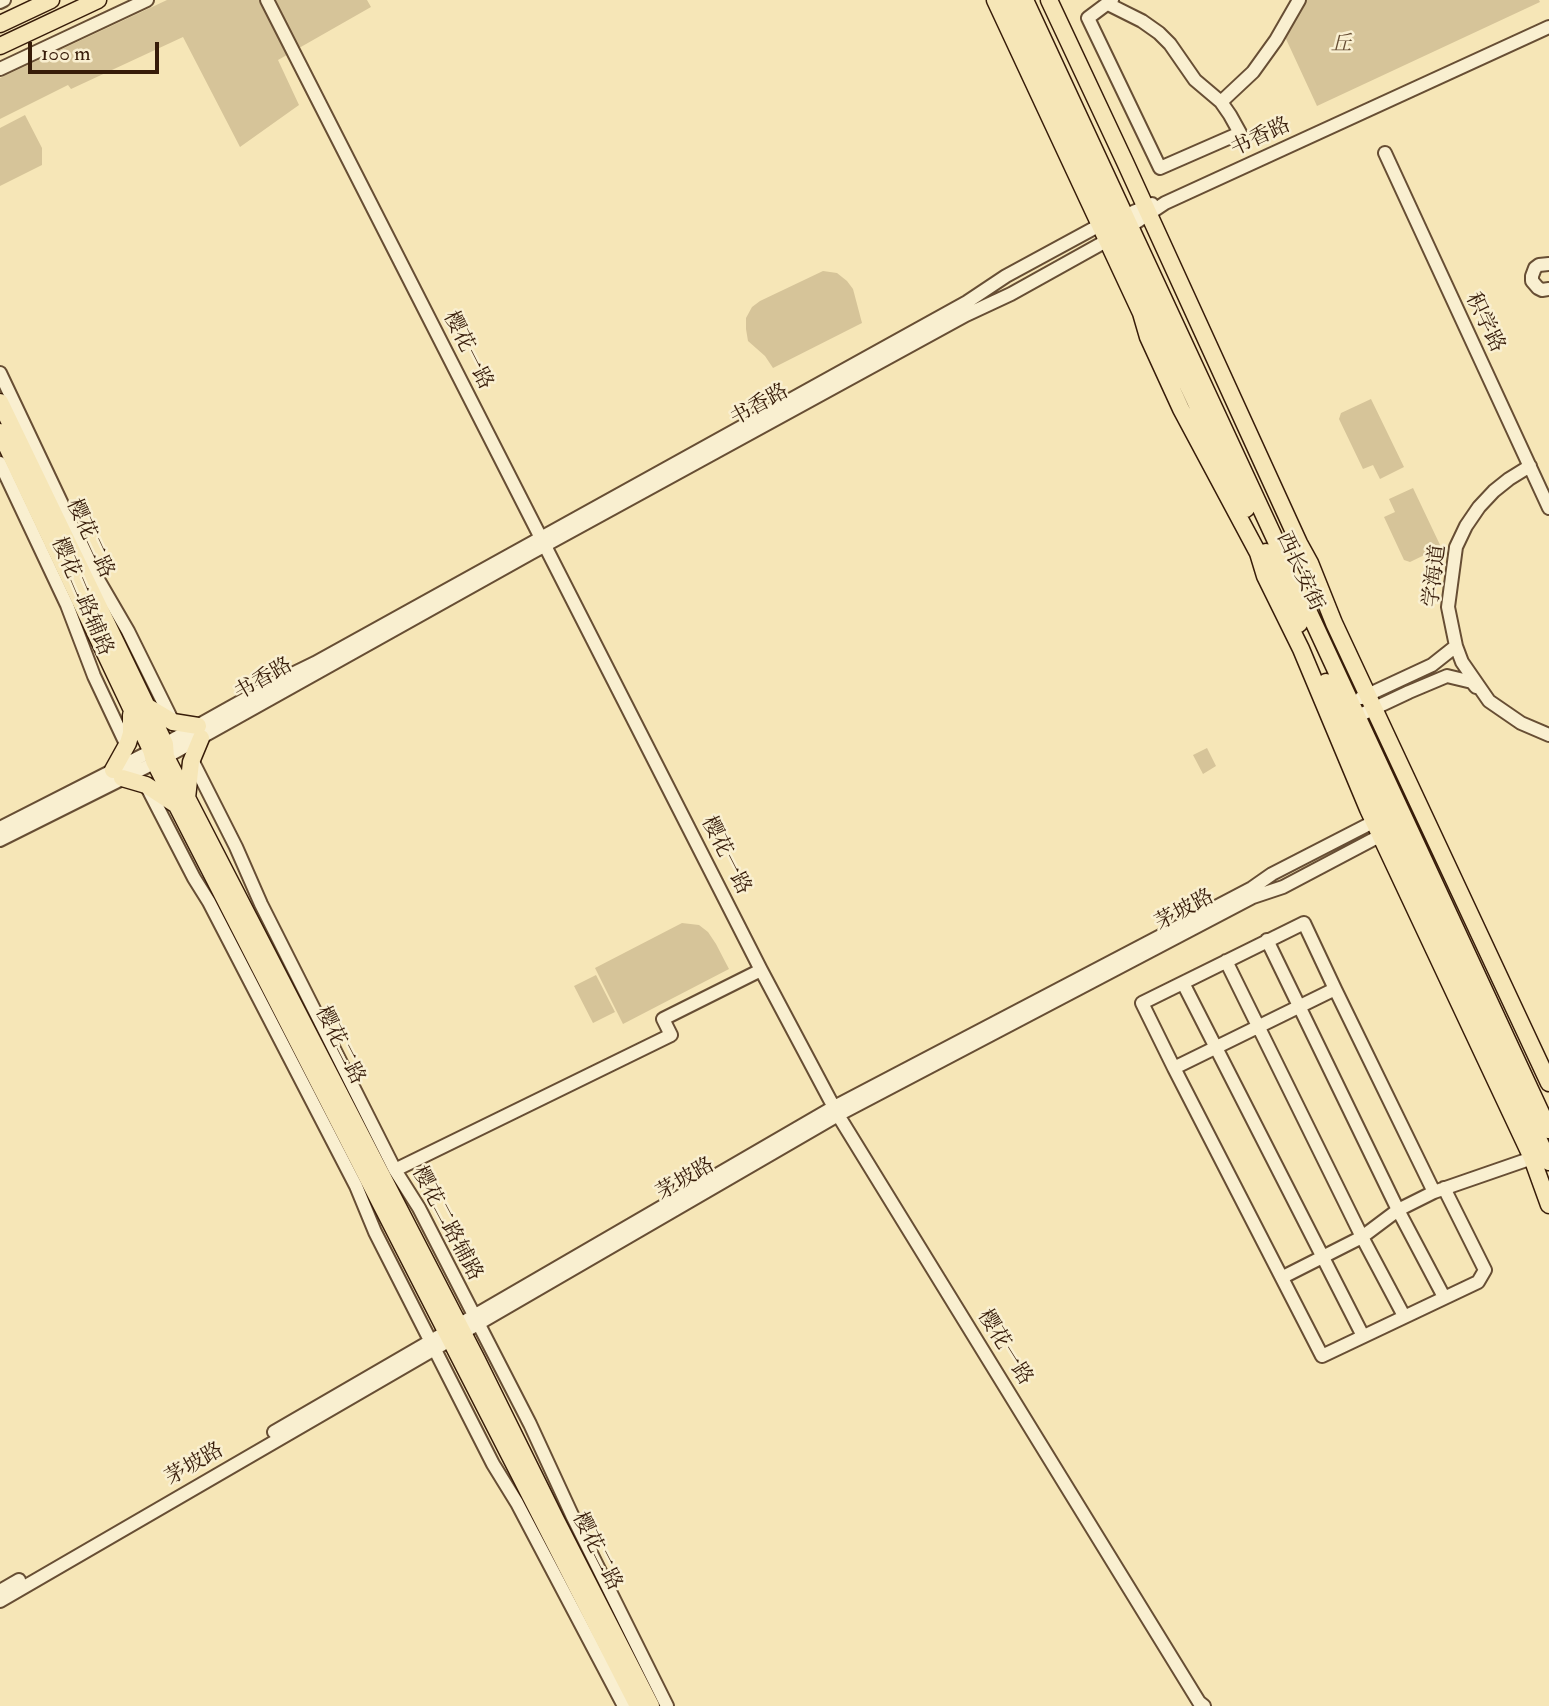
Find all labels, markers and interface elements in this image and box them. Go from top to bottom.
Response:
scale bar [32,28,163,72]
park label: 丘 [1331,32,1351,58]
text: 100 m [41,40,91,67]
street label: 书香路 [1227,113,1295,163]
street label: 积学路 [1459,289,1509,357]
street label: 樱花一路 [437,308,497,394]
street label: 书香路 [726,380,794,432]
street label: 樱花二路 [60,496,118,582]
street label: 西长安街 [1270,529,1328,615]
street label: 樱花二路辅路 [45,534,117,660]
street label: 学海道 [1420,543,1452,609]
street label: 书香路 [230,653,298,707]
street label: 樱花一路 [695,813,755,899]
street label: 茅坡路 [1151,885,1219,937]
street label: 樱花二路 [309,1003,369,1089]
street label: 茅坡路 [652,1153,720,1207]
street label: 樱花二路辅路 [405,1162,487,1286]
street label: 樱花一路 [971,1306,1037,1390]
street label: 茅坡路 [161,1438,229,1492]
street label: 樱花二路 [566,1509,626,1595]

